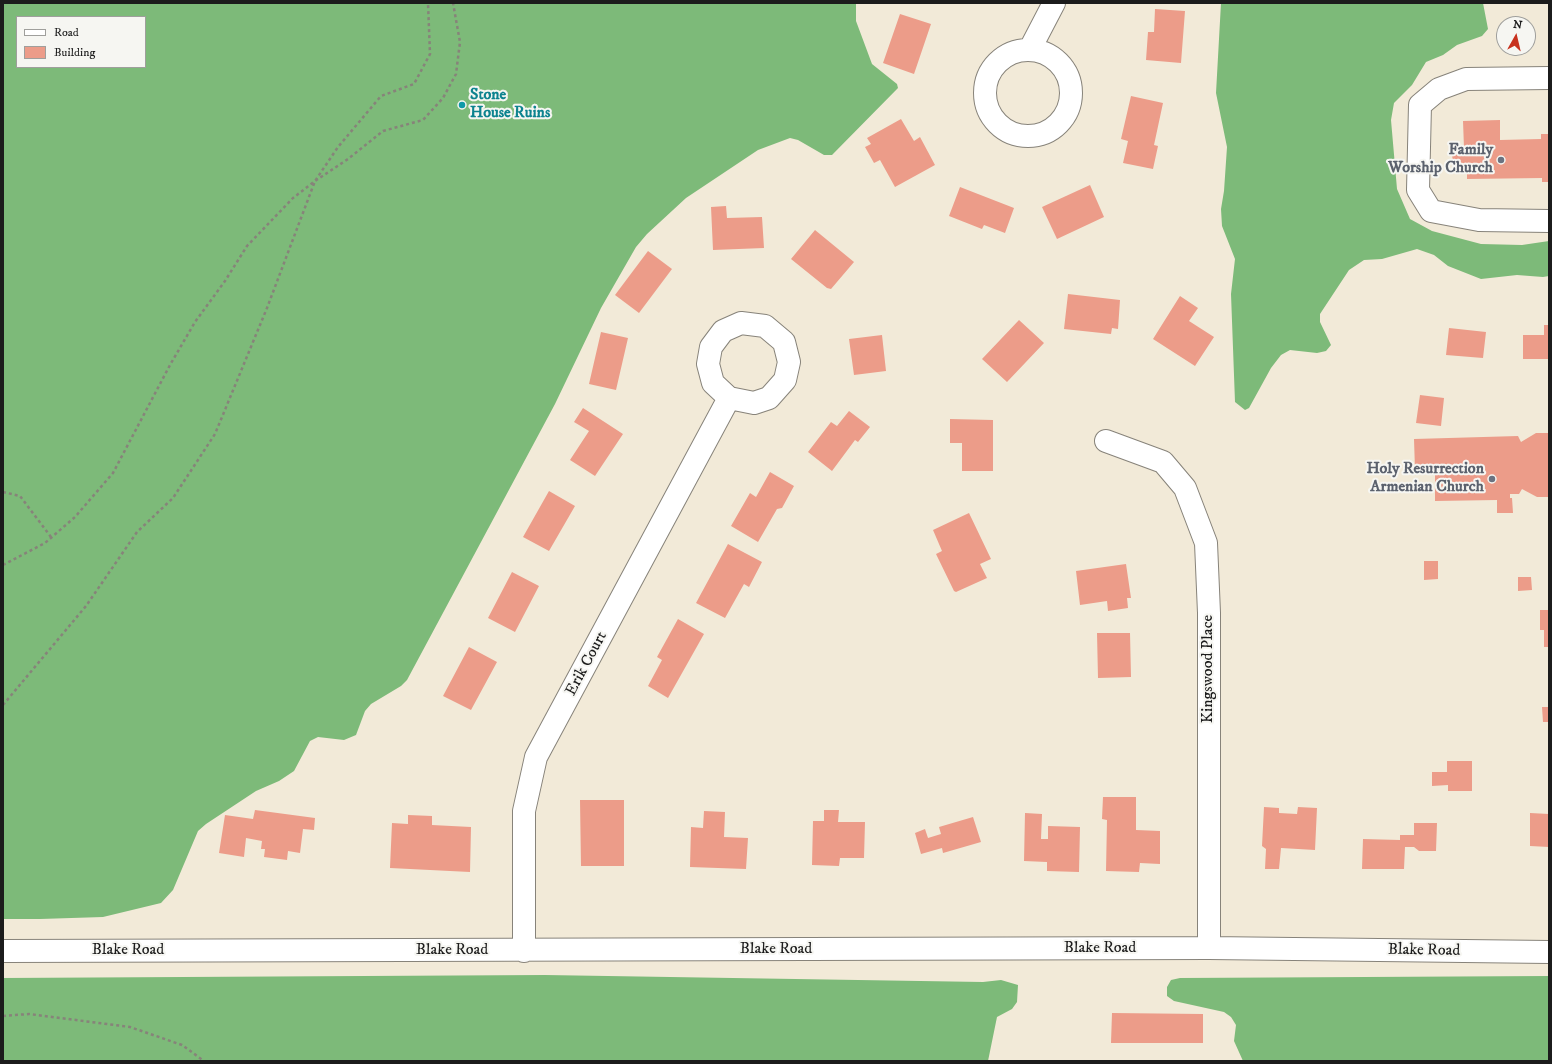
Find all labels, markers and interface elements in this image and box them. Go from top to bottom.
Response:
legend [16,16,146,68]
north arrow [1496,16,1536,56]
text: N [1512,18,1523,33]
text: Road [54,25,79,40]
text: Building [54,45,95,60]
place label: Stone House Ruins [470,86,550,124]
marker: Stone House Ruins [457,100,467,110]
place label: Family Worship Church [1388,141,1493,179]
marker: Family Worship Church [1496,155,1506,165]
place label: Holy Resurrection Armenian Church [1366,460,1484,498]
marker: Holy Resurrection Armenian Church [1487,474,1497,484]
street label: Kingswood Place [1199,615,1219,723]
street label: Erik Court [562,629,612,699]
street label: Blake Road [1064,939,1136,959]
street label: Blake Road [740,940,812,960]
street label: Blake Road [92,941,164,961]
street label: Blake Road [416,941,488,961]
street label: Blake Road [1388,941,1460,961]

